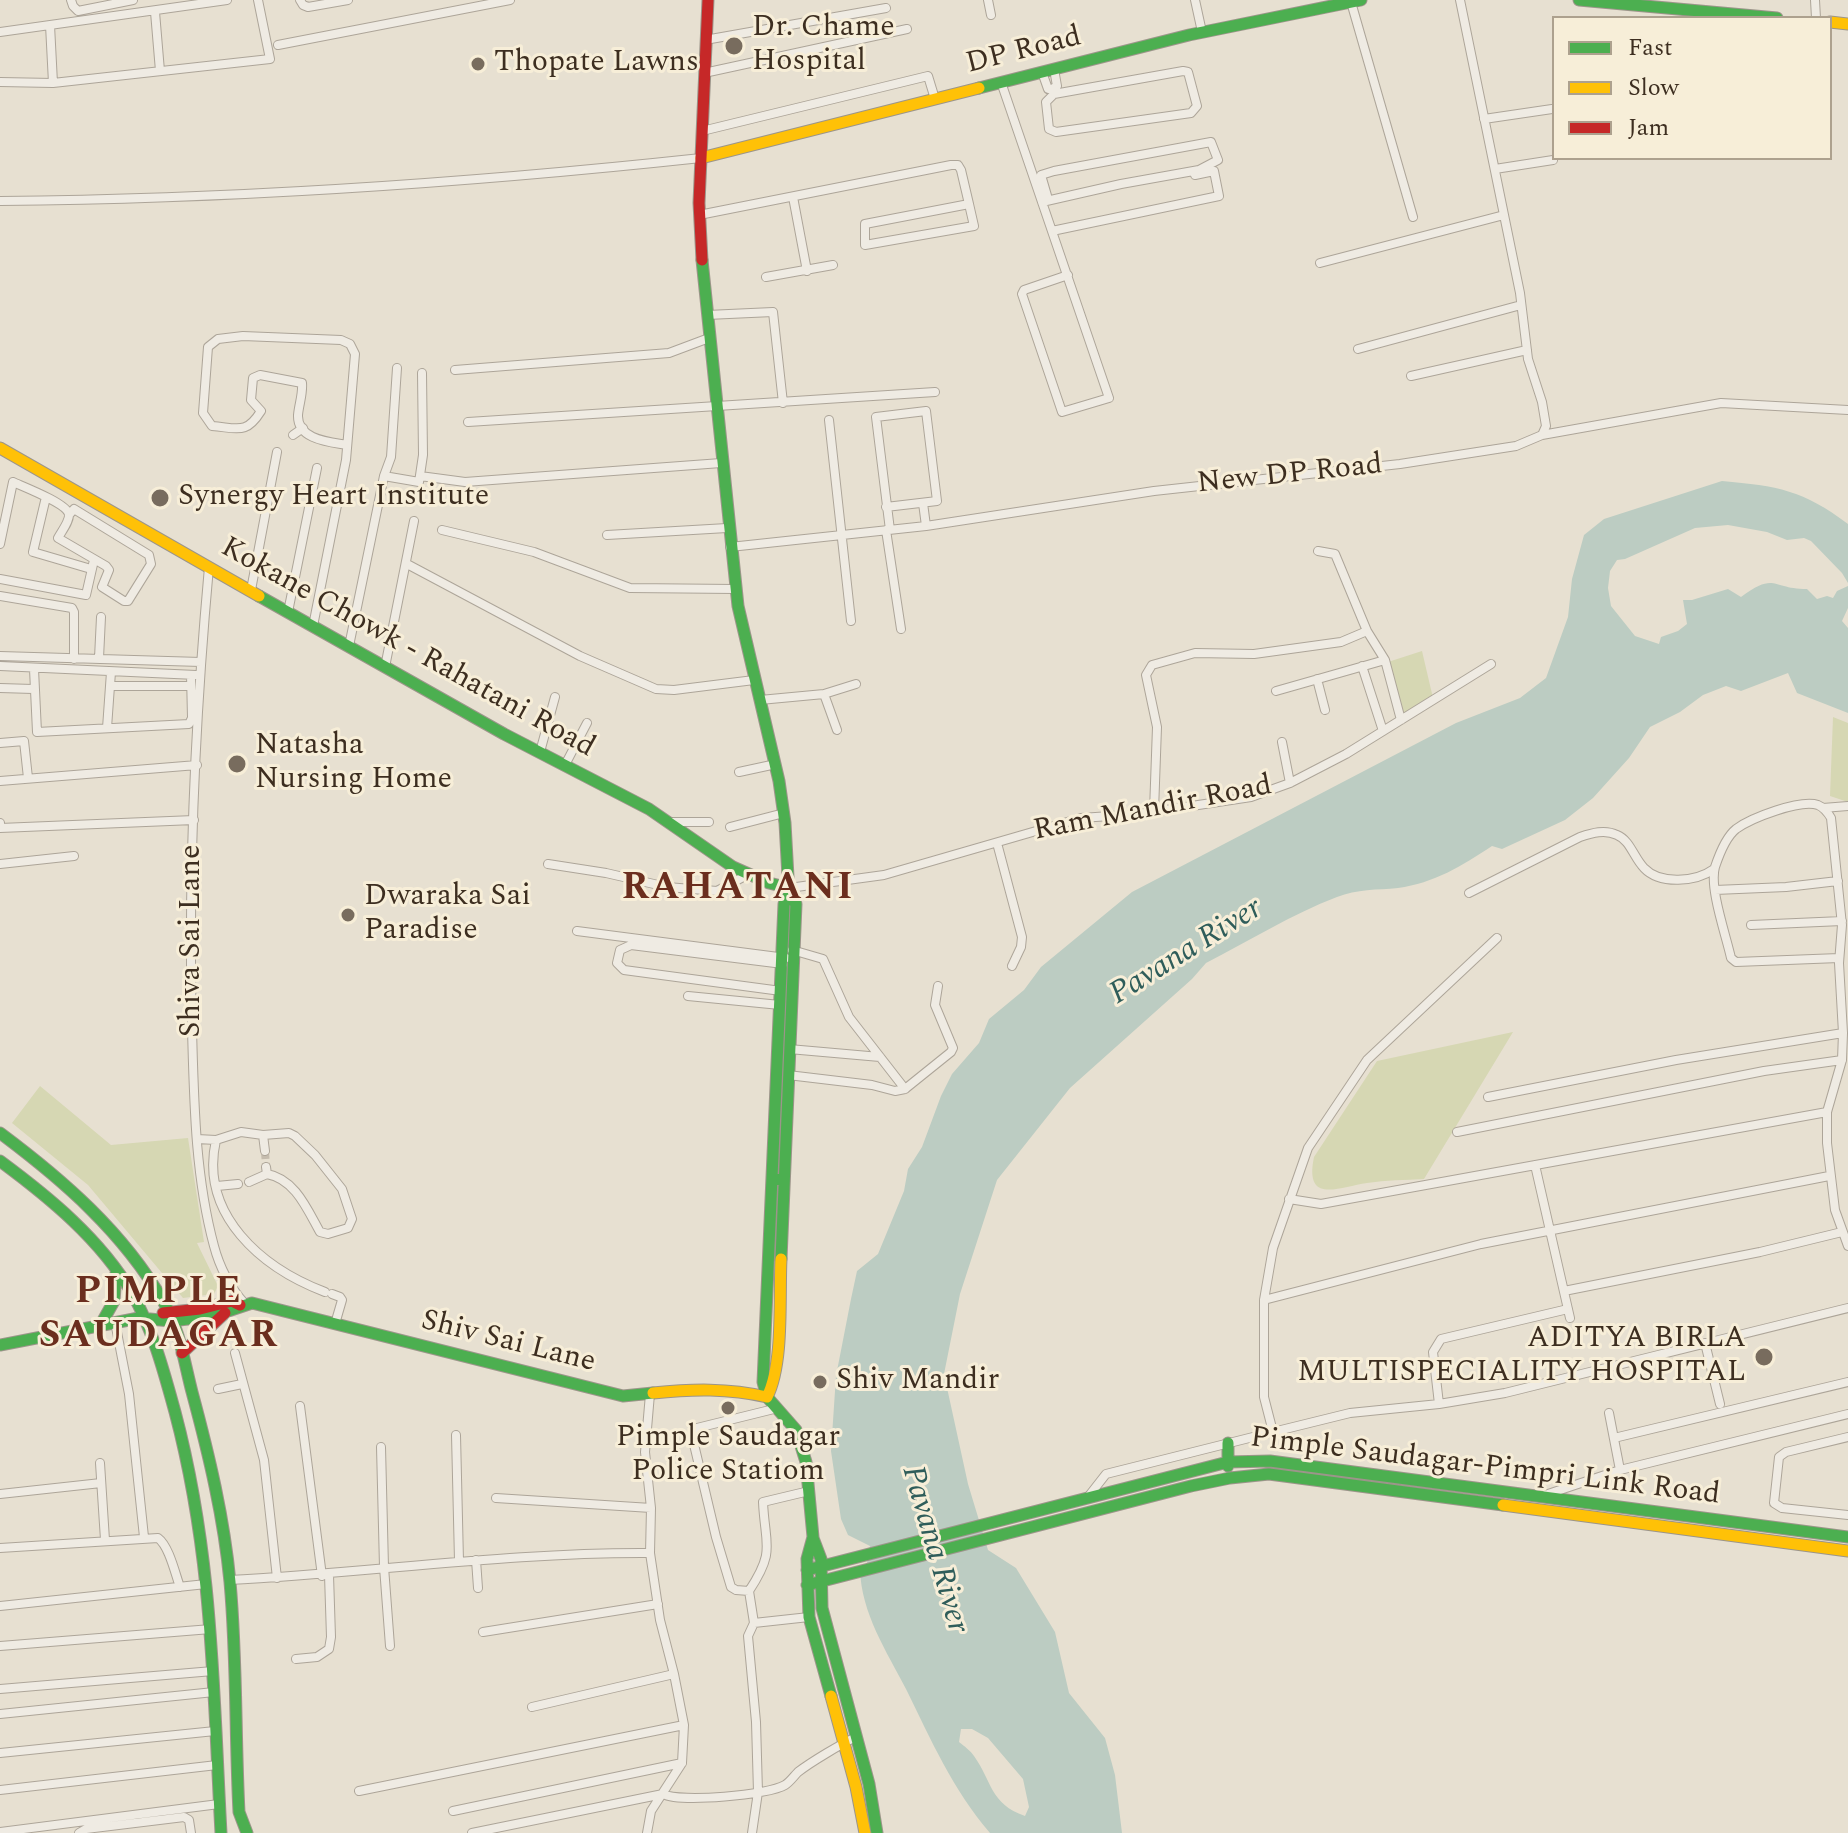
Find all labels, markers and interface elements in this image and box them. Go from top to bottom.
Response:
place label: Dr. Chame Hospital [752,11,895,82]
legend [1552,16,1832,160]
street label: DP Road [963,20,1085,84]
text: Fast [1628,30,1673,66]
marker: Dr. Chame Hospital [723,35,745,57]
place label: Thopate Lawns [494,46,699,82]
marker: Thopate Lawns [469,55,487,73]
text: Slow [1628,70,1679,106]
text: Jam [1628,110,1669,146]
street label: New DP Road [1196,448,1384,504]
place label: Synergy Heart Institute [178,480,489,516]
marker: Synergy Heart Institute [149,487,171,509]
street label: Kokane Chowk - Rahatani Road [214,531,600,767]
place label: Natasha Nursing Home [255,729,452,800]
marker: Natasha Nursing Home [226,753,248,775]
street label: Ram Mandir Road [1031,769,1275,851]
street label: Shiva Sai Lane [175,845,211,1037]
district label: RAHATANI [621,868,855,914]
place label: Dwaraka Sai Paradise [364,880,531,950]
water label: Pavana River [1104,891,1270,1015]
marker: Dwaraka Sai Paradise [339,906,357,924]
district label: PIMPLE SAUDAGAR [39,1272,279,1362]
street label: Shiv Sai Lane [417,1304,599,1382]
place label: ADITYA BIRLA MULTISPECIALITY HOSPITAL [1297,1322,1746,1392]
marker: ADITYA BIRLA MULTISPECIALITY HOSPITAL [1753,1346,1775,1368]
place label: Shiv Mandir [836,1364,999,1400]
marker: Shiv Mandir [811,1373,829,1391]
marker: Pimple Saudagar Police Statiom [719,1399,737,1417]
place label: Pimple Saudagar Police Statiom [616,1421,840,1492]
street label: Pimple Saudagar-Pimpri Link Road [1248,1421,1722,1515]
water label: Pavana River [891,1462,975,1638]

